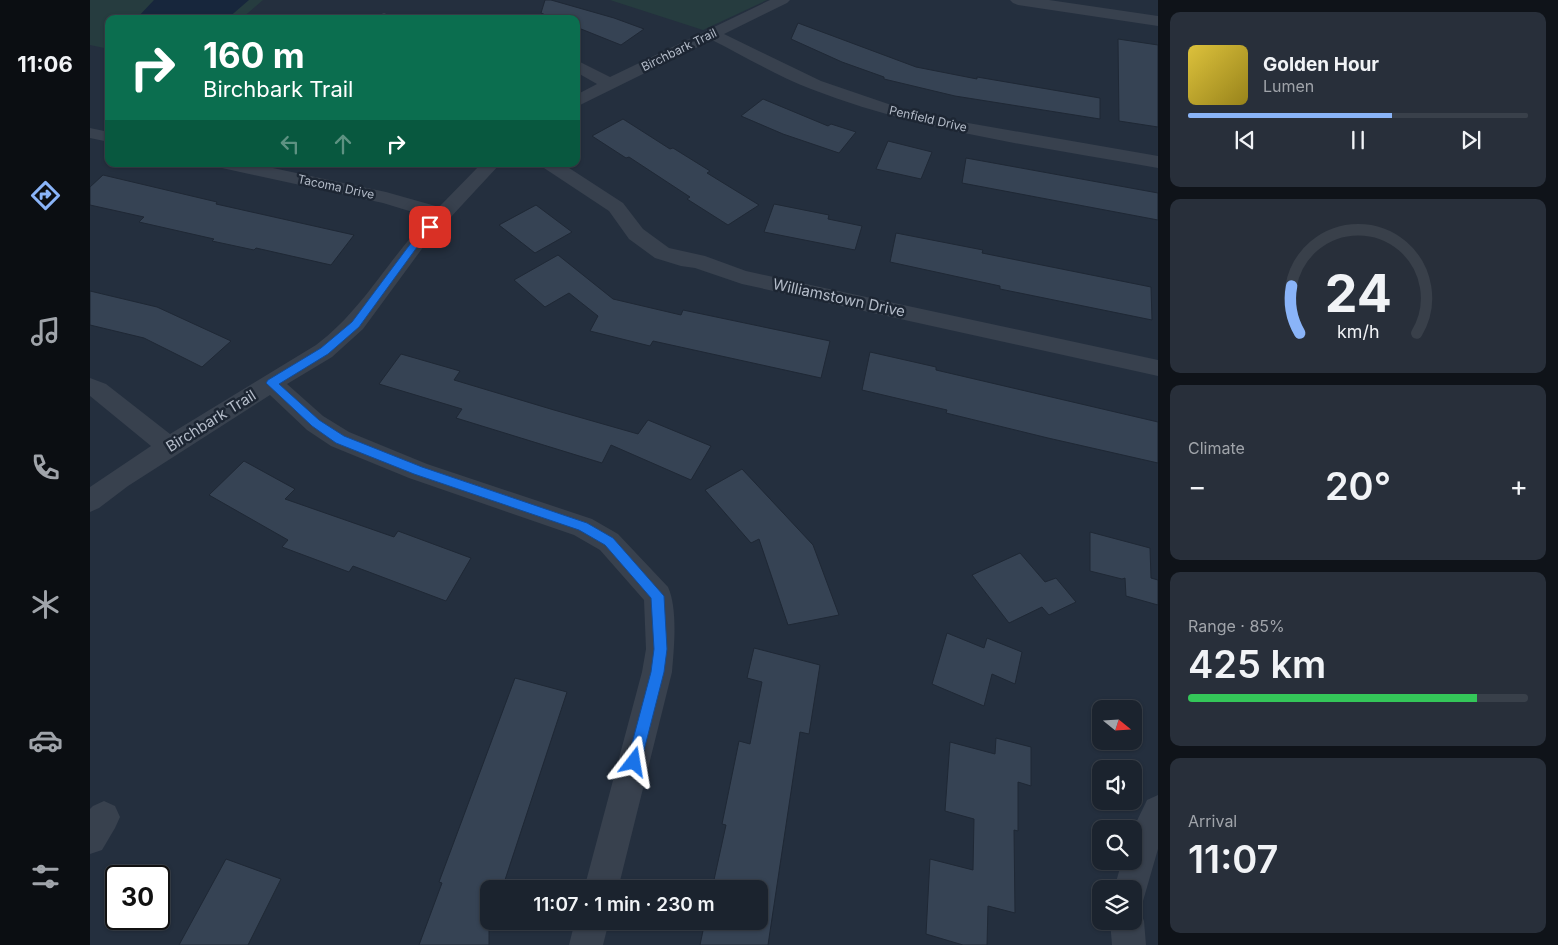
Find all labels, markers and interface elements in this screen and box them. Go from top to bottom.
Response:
street label: Birchbark Trail [639,25,719,74]
text: 160 m [203,34,305,76]
icon: right [120,35,185,100]
text: 11:06 [17,51,73,77]
text: Golden Hour [1263,53,1379,76]
text: Birchbark Trail [203,76,353,102]
text: Lumen [1263,76,1314,96]
street label: Penfield Drive [888,102,969,135]
icon: previous [1231,126,1259,154]
icon: pause [1344,126,1372,154]
icon: next [1457,126,1485,154]
icon: left [276,130,304,158]
icon: ahead [329,130,357,158]
icon: right [382,130,410,158]
street label: Tacoma Drive [296,171,376,202]
icon: directions [28,178,63,213]
pin [409,206,451,248]
icon: arrive [416,213,444,241]
text: 24 [1324,262,1392,325]
street label: Williamstown Drive [771,274,907,321]
icon: music [28,314,63,349]
text: km/h [1337,321,1379,342]
street label: Birchbark Trail [162,385,259,456]
text: Climate [1188,438,1245,458]
icon: phone [28,450,63,485]
text: 20° [1325,463,1391,509]
text: − [1188,469,1207,503]
text: + [1509,469,1528,503]
icon: climate [28,587,63,622]
text: Range · 85% [1188,616,1285,636]
text: 425 km [1188,641,1326,687]
north arrow [1092,700,1142,750]
map controls [1092,700,1142,930]
icon: car [28,723,63,758]
position arrow [607,735,659,787]
button: sound [1092,760,1142,810]
text: Arrival [1188,811,1237,831]
button: search [1092,820,1142,870]
text: 11:07 [1188,836,1278,882]
icon: filters [28,859,63,894]
speed limit sign: 30 [105,865,170,930]
button: layers [1092,880,1142,930]
text: 11:07 · 1 min · 230 m [533,893,715,916]

